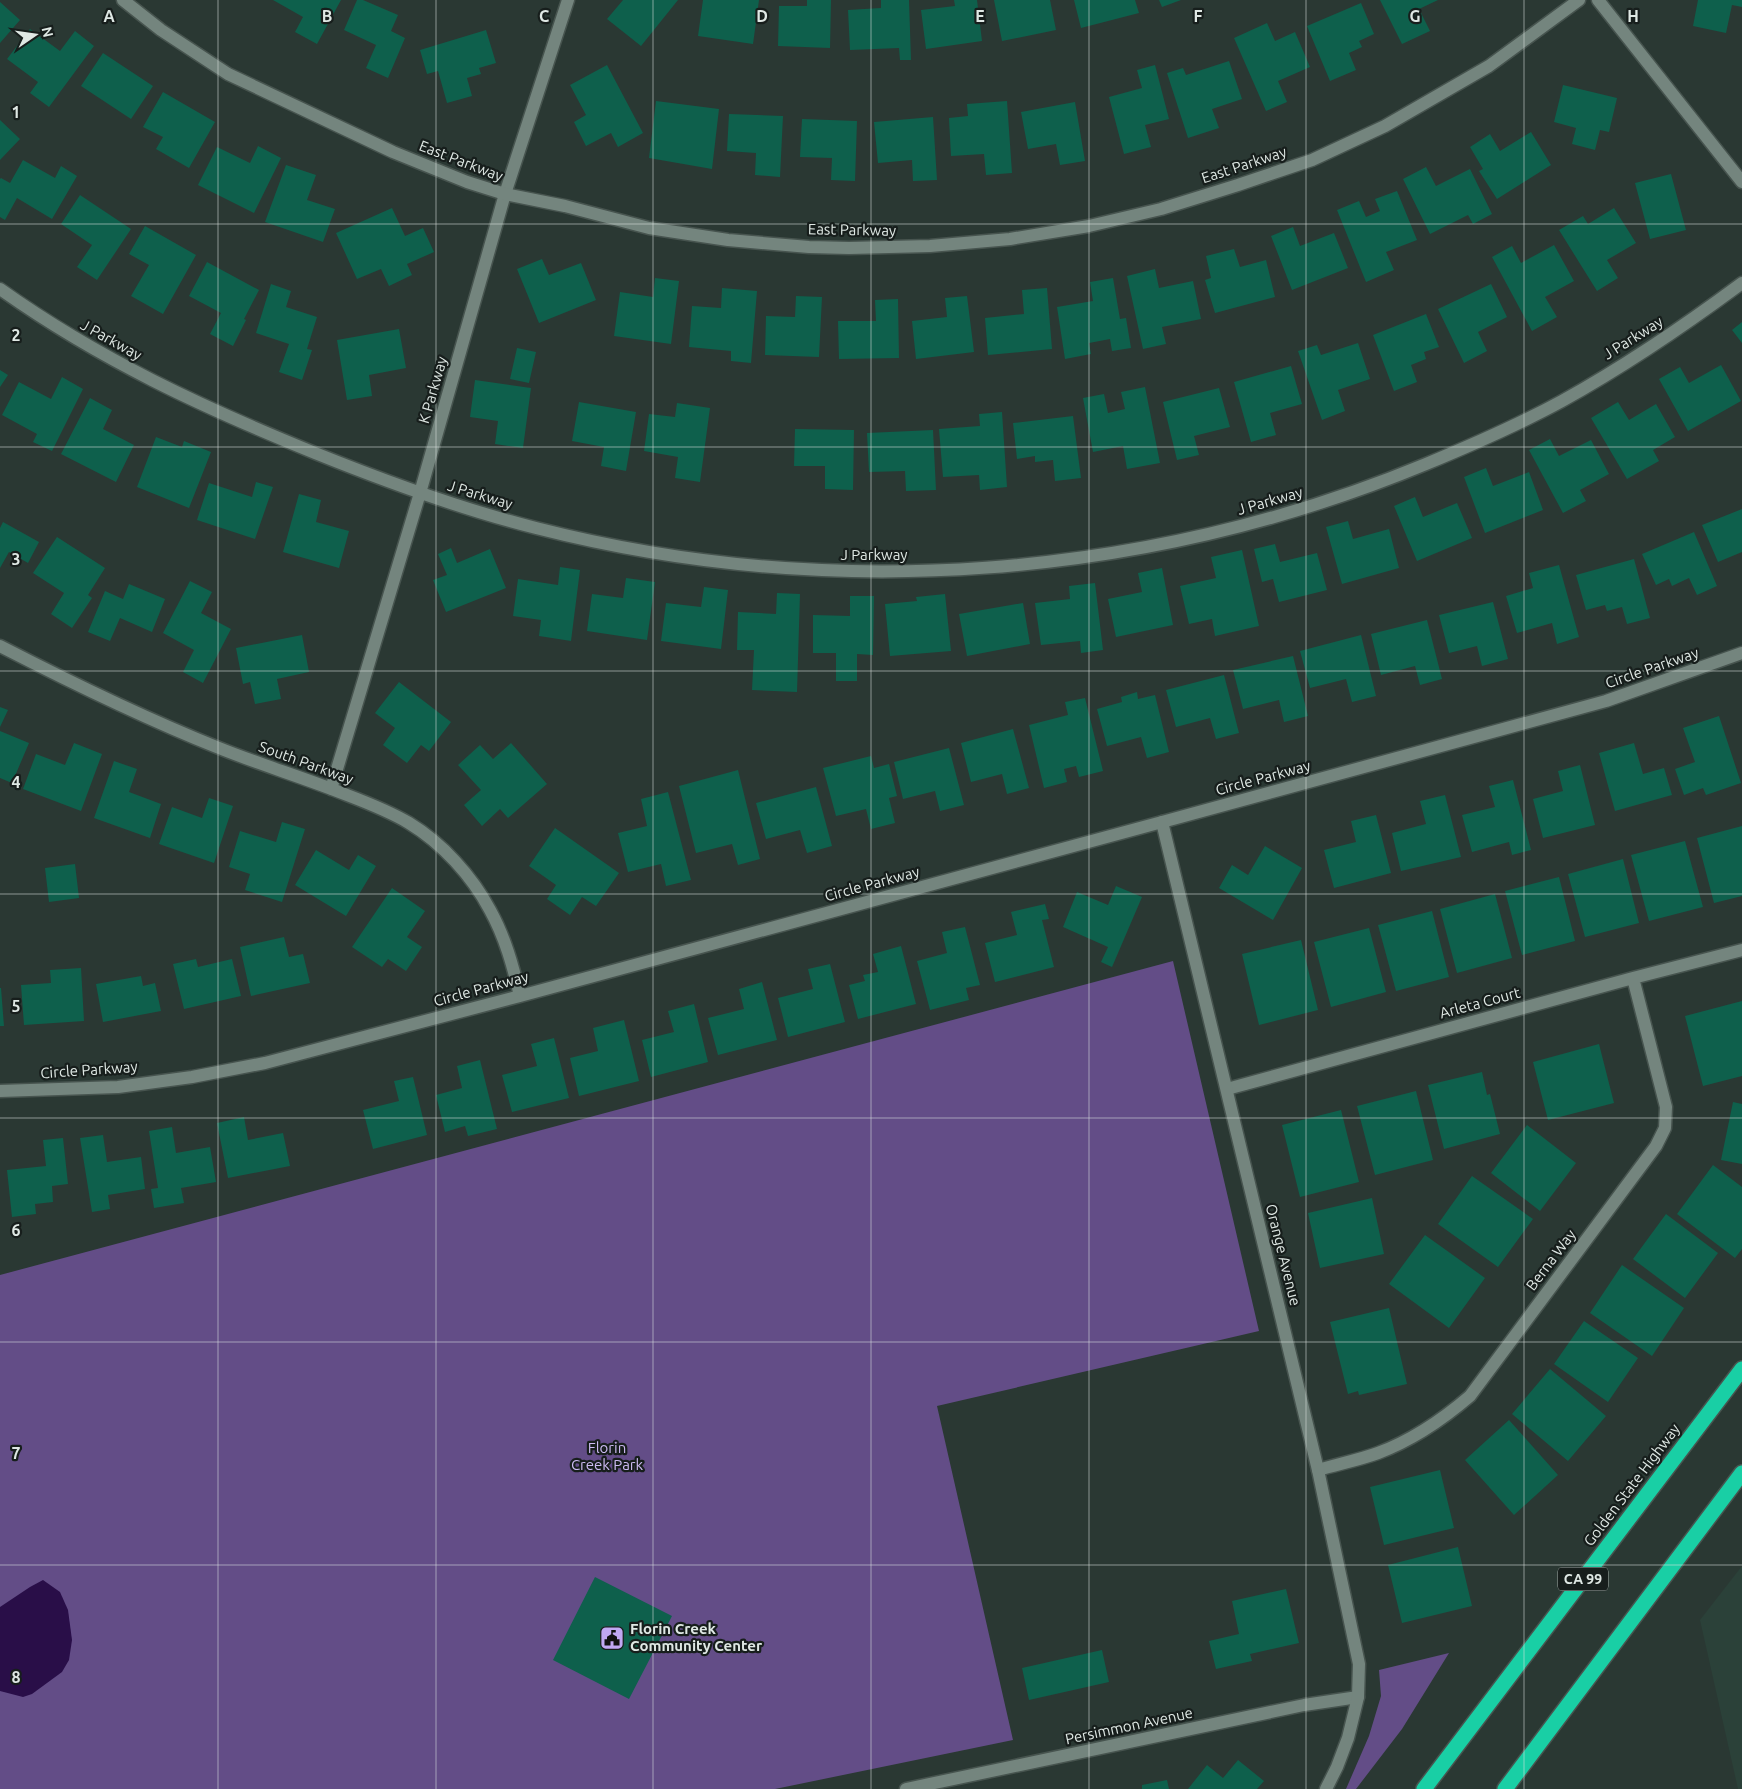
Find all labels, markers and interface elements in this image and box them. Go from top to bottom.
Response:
text: A [103,7,115,25]
text: B [322,7,332,25]
text: C [539,7,549,25]
text: D [756,7,768,25]
text: E [975,7,985,25]
text: F [1194,7,1203,25]
text: G [1409,7,1421,25]
text: H [1627,7,1639,25]
north arrow [10,10,60,60]
text: N [39,25,57,39]
text: 1 [11,103,21,121]
street label: East Parkway [417,137,505,184]
street label: East Parkway [1199,143,1288,186]
street label: East Parkway [808,220,896,239]
street label: J Parkway [1600,313,1666,363]
street label: J Parkway [78,316,145,363]
text: 2 [11,326,21,344]
street label: K Parkway [415,354,450,425]
street label: J Parkway [446,477,515,512]
street label: J Parkway [1235,483,1305,518]
street label: J Parkway [840,546,908,563]
text: 3 [11,550,21,568]
street label: Circle Parkway [1603,644,1701,691]
street label: South Parkway [257,738,356,788]
street label: Circle Parkway [1214,757,1312,798]
text: 4 [11,773,21,791]
street label: Circle Parkway [823,863,921,904]
street label: Circle Parkway [432,968,530,1009]
street label: Arleta Court [1438,984,1522,1021]
text: 5 [11,997,21,1015]
street label: Circle Parkway [40,1058,138,1081]
street label: Orange Avenue [1263,1202,1304,1308]
text: 6 [11,1221,21,1239]
street label: Berna Way [1522,1226,1579,1293]
street label: Golden State Highway [1580,1420,1683,1549]
park label: Florin Creek Park [571,1439,644,1473]
text: 7 [11,1444,21,1462]
road number: CA 99 [1558,1568,1608,1590]
place label: Florin Creek Community Center [630,1620,763,1654]
public building icon: Florin Creek Community Center [599,1625,625,1651]
text: 8 [11,1668,21,1686]
street label: Persimmon Avenue [1064,1704,1194,1747]

